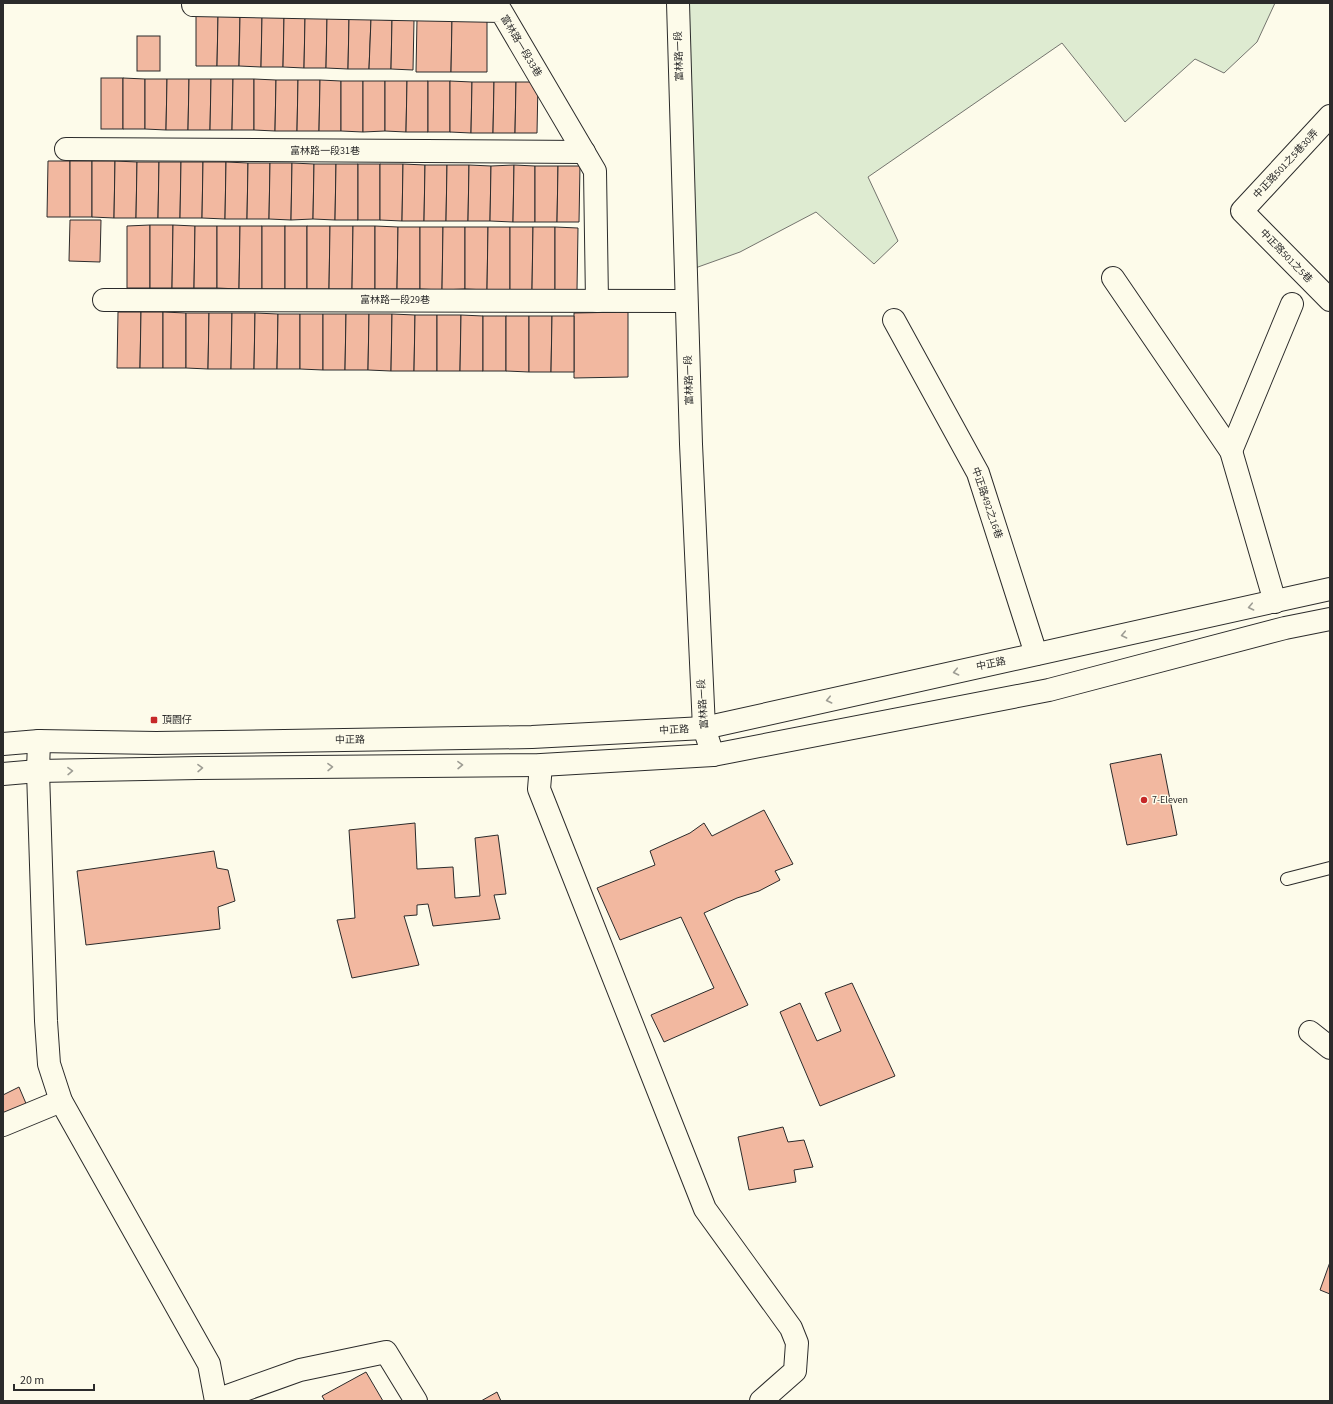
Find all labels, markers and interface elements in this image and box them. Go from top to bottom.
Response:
street label: 富林路一段33巷 [497,12,545,80]
street label: 富林路一段 [671,31,687,81]
street label: 中正路501之5巷30弄 [1250,126,1322,202]
street label: 富林路一段31巷 [290,144,360,158]
street label: 中正路501之5巷 [1257,226,1315,286]
street label: 富林路一段29巷 [360,293,430,307]
street label: 富林路一段 [681,355,697,405]
street label: 中正路492之16巷 [968,465,1006,541]
one-way arrow [1248,603,1254,611]
one-way arrow [1121,630,1127,638]
street label: 中正路 [975,654,1007,674]
one-way arrow [953,667,959,675]
street label: 富林路一段 [694,679,712,729]
one-way arrow [826,695,832,703]
place label: 頂園仔 [162,713,192,727]
marker: 頂園仔 [149,715,159,725]
street label: 中正路 [659,722,689,738]
street label: 中正路 [335,733,365,747]
one-way arrow [457,761,463,769]
one-way arrow [327,763,333,771]
one-way arrow [197,764,203,772]
one-way arrow [67,767,73,775]
place label: 7-Eleven [1152,793,1188,807]
marker: 7-Eleven [1139,795,1149,805]
scale bar [14,1366,94,1392]
text: 20 m [20,1372,44,1389]

